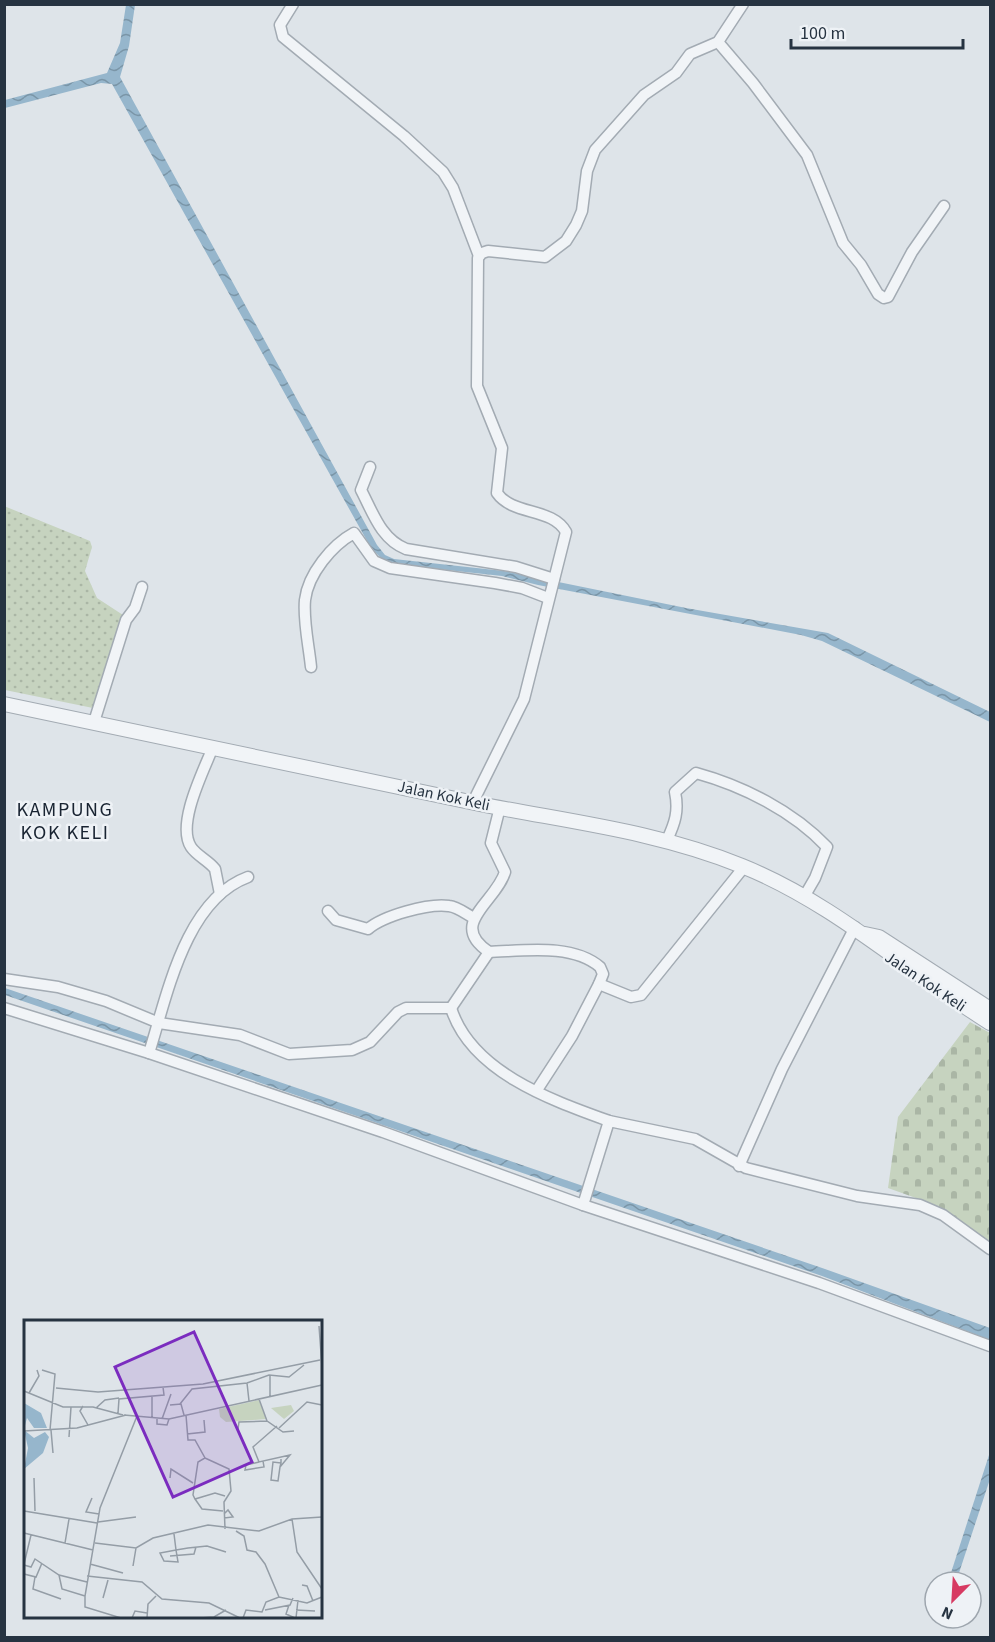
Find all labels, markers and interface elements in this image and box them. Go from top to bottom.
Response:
scale bar [791,12,964,50]
text: 100 m [800,21,845,46]
street label: Jalan Kok Keli [396,775,492,816]
district label: KAMPUNG KOK KELI [17,796,113,847]
street label: Jalan Kok Keli [880,946,971,1017]
inset map [24,1320,322,1618]
north arrow [923,1570,983,1630]
text: N [938,1601,957,1625]

